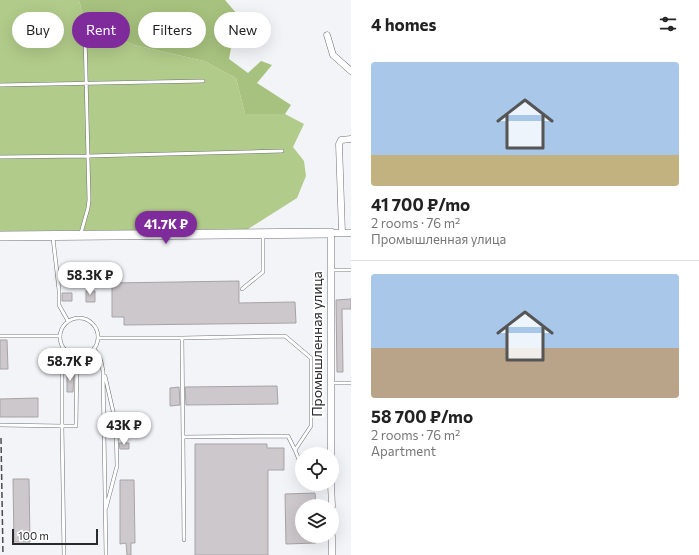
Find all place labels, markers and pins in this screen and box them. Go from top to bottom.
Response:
pin: 41.7K ₽ [129,211,203,245]
pin: 58.3K ₽ [53,262,127,296]
pin: 58.7K ₽ [33,348,107,382]
pin: 43K ₽ [96,412,152,446]

